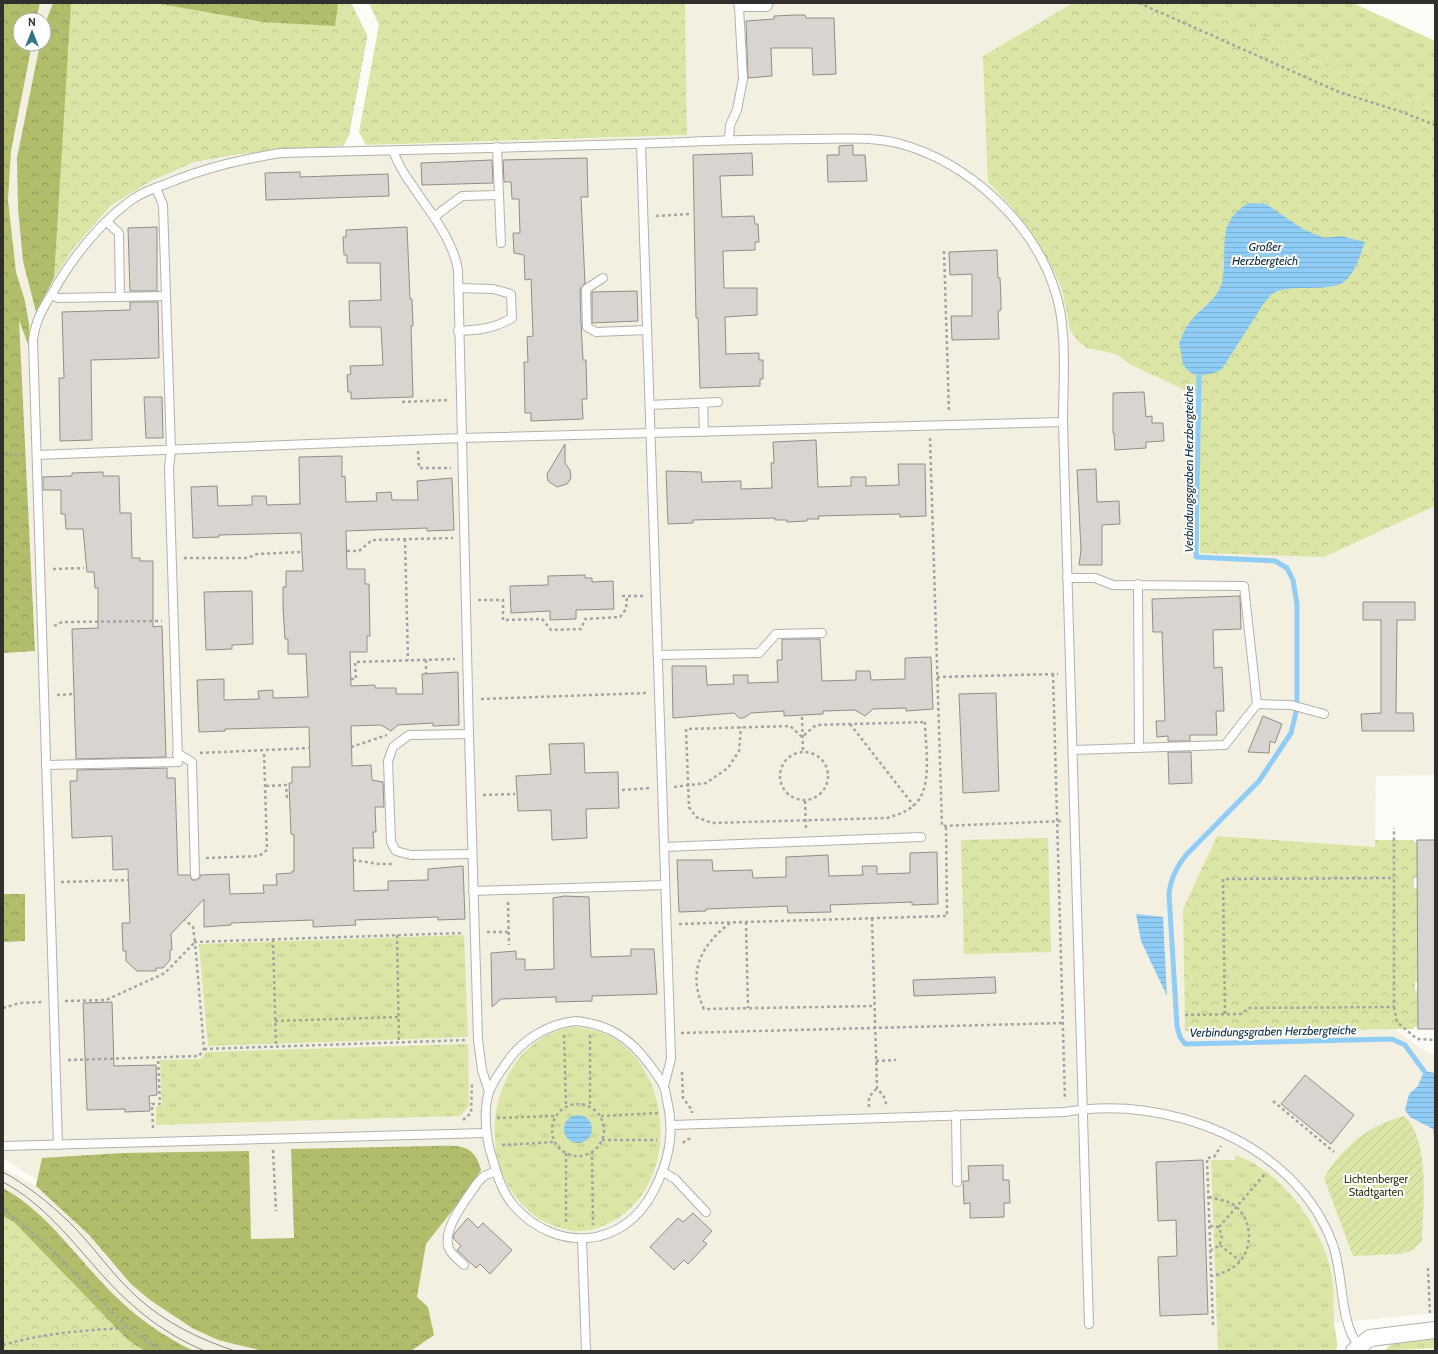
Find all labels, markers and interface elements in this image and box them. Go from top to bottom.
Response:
north arrow [12,12,52,52]
text: N [28,15,36,29]
water label: Großer Herzbergteich [1232,239,1298,268]
water label: Verbindungsgraben Herzbergteiche [1181,385,1196,552]
water label: Verbindungsgraben Herzbergteiche [1189,1022,1357,1040]
park label: Lichtenberger Stadtgarten [1344,1172,1408,1199]

